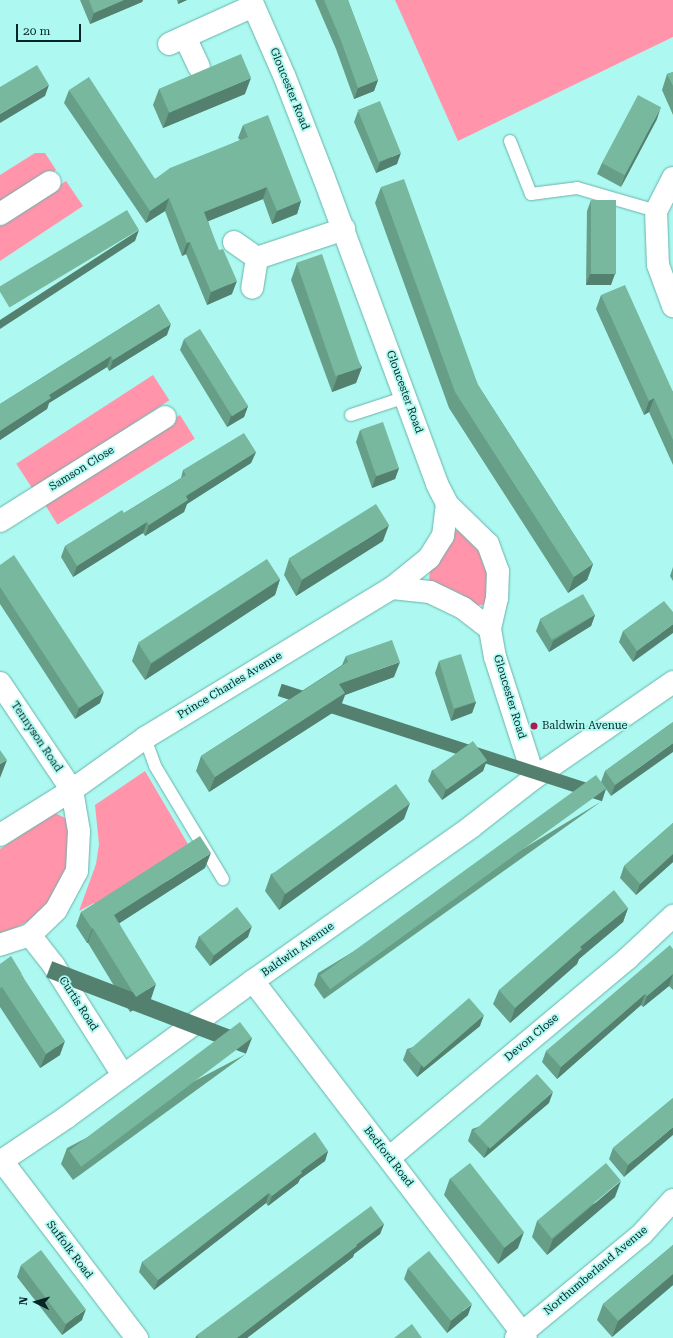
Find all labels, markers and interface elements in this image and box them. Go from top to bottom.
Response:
scale bar [18,16,83,42]
text: 20 m [23,24,50,38]
street label: Gloucester Road [267,46,311,132]
street label: Gloucester Road [383,349,425,435]
street label: Samson Close [47,444,117,494]
street label: Prince Charles Avenue [175,650,285,722]
street label: Gloucester Road [490,653,528,741]
street label: Tennyson Road [8,699,64,775]
place label: Baldwin Avenue [542,719,628,733]
marker: Baldwin Avenue [529,721,539,731]
street label: Baldwin Avenue [259,920,337,980]
street label: Curtis Road [56,974,100,1034]
street label: Devon Close [502,1012,562,1064]
street label: Bedford Road [360,1124,416,1190]
street label: Suffolk Road [43,1219,95,1281]
street label: Northumberland Avenue [541,1224,651,1318]
north arrow [16,1282,56,1322]
text: N [17,1296,30,1306]

